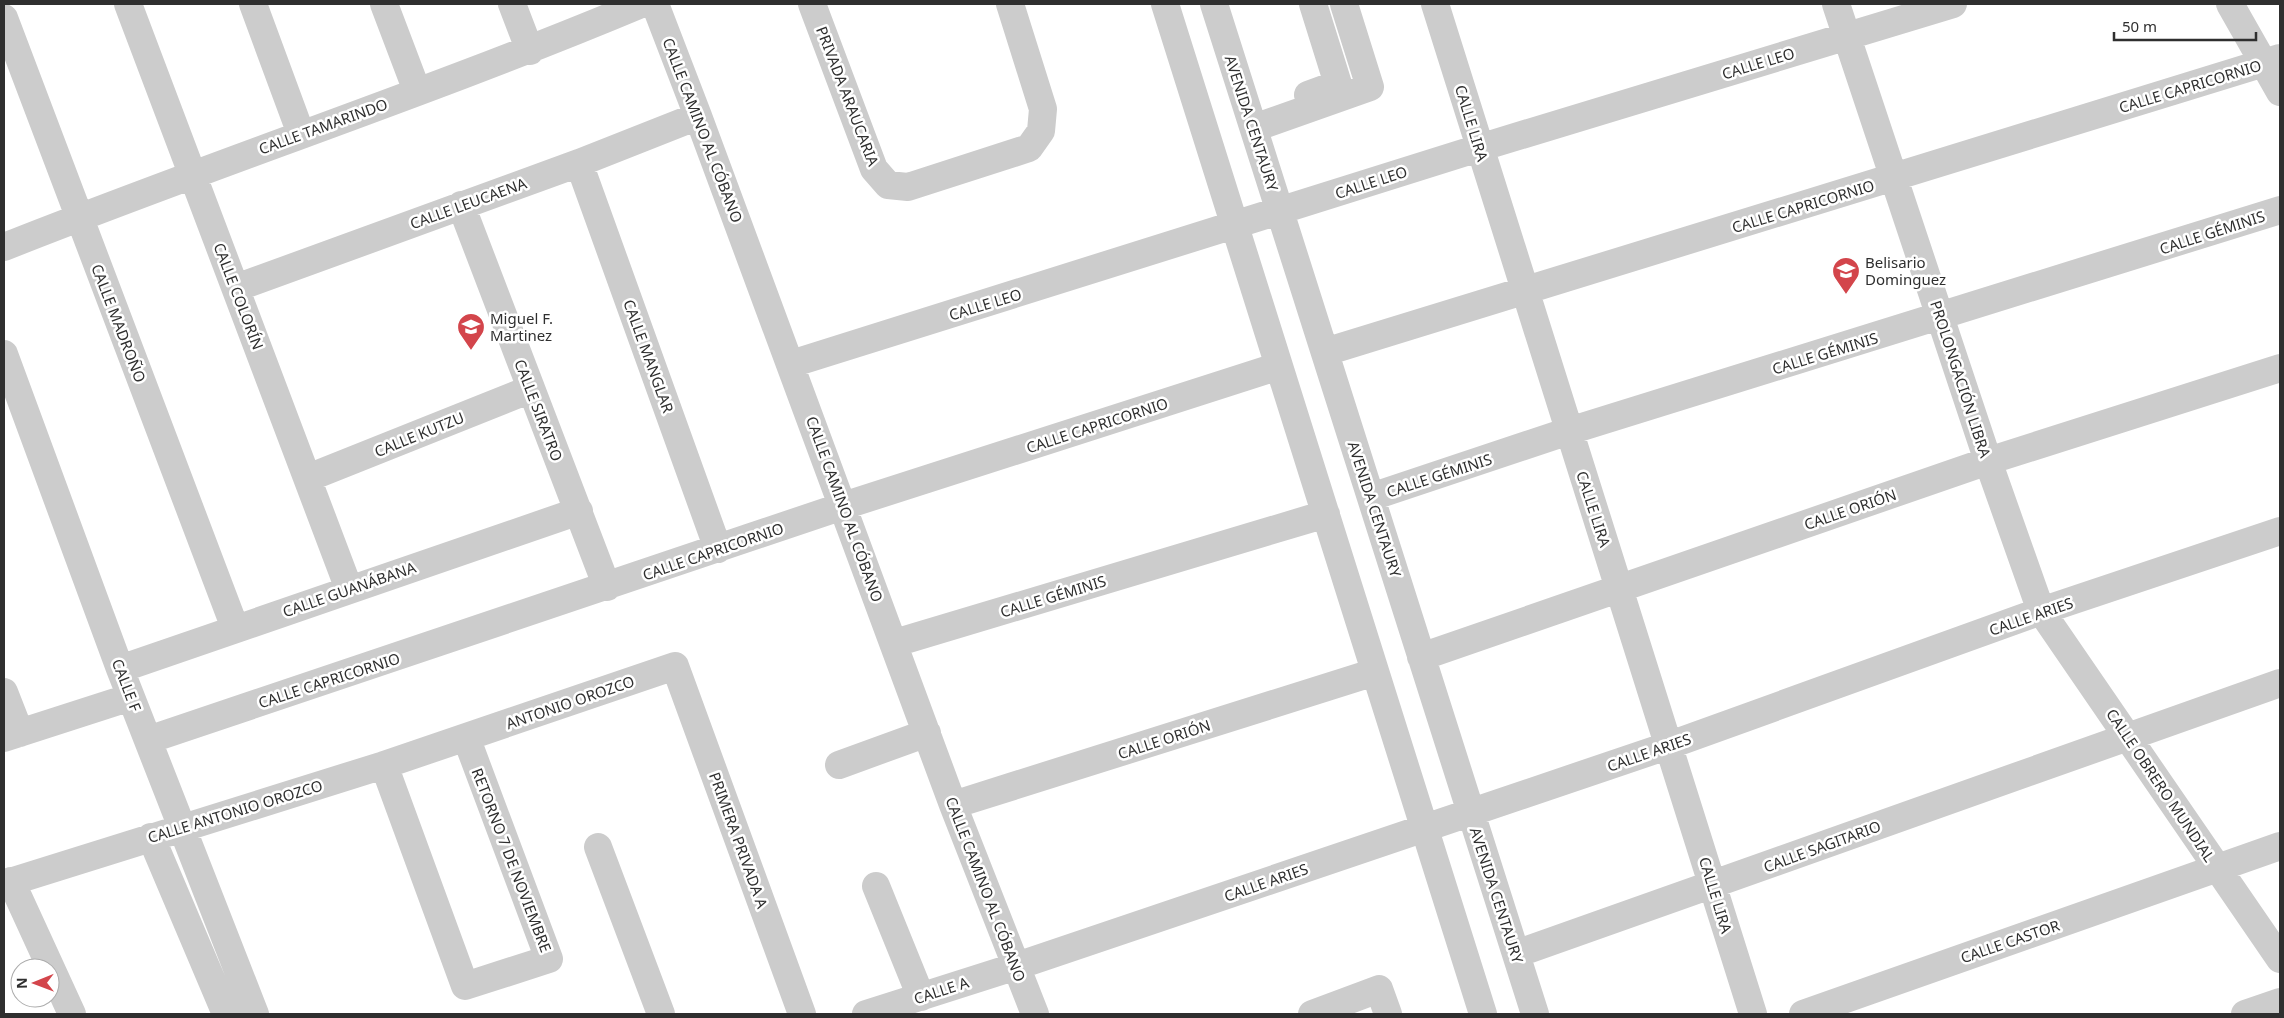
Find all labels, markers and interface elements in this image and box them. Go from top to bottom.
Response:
scale bar [2114,10,2256,42]
text: 50 m [2122,16,2157,36]
street label: PRIVADA ARAUCARIA [812,23,884,169]
street label: CALLE CAMINO AL CÓBANO [658,35,748,225]
street label: CALLE LEO [1719,42,1797,84]
street label: AVENIDA CENTAURY [1221,52,1284,194]
street label: CALLE CAPRICORNIO [2116,55,2264,117]
street label: CALLE LIRA [1451,82,1493,164]
street label: CALLE TAMARINDO [256,93,390,159]
street label: CALLE LEO [1332,161,1410,203]
street label: CALLE LEUCAENA [407,173,529,233]
street label: CALLE CAPRICORNIO [1729,175,1877,237]
street label: CALLE GÉMINIS [2157,206,2267,258]
street label: CALLE COLORÍN [209,240,269,352]
place label: Belisario Dominguez [1865,252,1946,289]
school or university icon: Belisario Dominguez [1831,256,1861,295]
street label: CALLE MADROÑO [87,261,151,385]
street label: CALLE LEO [946,283,1024,325]
street label: CALLE MANGLAR [619,297,679,416]
street label: PROLONGACIÓN LIBRA [1926,298,1996,461]
place label: Miguel F. Martinez [490,308,553,345]
school or university icon: Miguel F. Martinez [456,312,486,351]
street label: CALLE GÉMINIS [1770,327,1880,379]
street label: CALLE SIRATRO [510,356,568,464]
street label: CALLE CAPRICORNIO [1024,393,1170,457]
street label: CALLE KUTZU [371,407,467,461]
street label: CALLE CAMINO AL CÓBANO [802,413,888,605]
street label: AVENIDA CENTAURY [1344,438,1407,580]
street label: CALLE GÉMINIS [1384,449,1494,501]
street label: CALLE LIRA [1572,468,1616,550]
street label: CALLE ORIÓN [1801,484,1899,534]
street label: CALLE CAPRICORNIO [640,517,786,585]
street label: CALLE GUANÁBANA [280,557,419,621]
street label: CALLE GÉMINIS [998,570,1108,622]
street label: CALLE ARIES [1986,592,2076,640]
street label: CALLE CAPRICORNIO [256,648,402,712]
street label: CALLE F [108,656,146,714]
street label: ANTONIO OROZCO [503,671,637,733]
street label: CALLE OBRERO MUNDIAL [2102,705,2220,866]
street label: CALLE ORIÓN [1115,715,1213,763]
street label: CALLE ARIES [1604,728,1694,776]
street label: RETORNO 7 DE NOVIEMBRE [468,765,556,955]
street label: PRIMERA PRIVADA A [705,769,773,911]
street label: CALLE ANTONIO OROZCO [145,775,325,847]
street label: CALLE CAMINO AL CÓBANO [941,794,1031,984]
street label: CALLE SAGITARIO [1761,815,1883,877]
street label: AVENIDA CENTAURY [1466,824,1529,966]
street label: CALLE LIRA [1695,854,1737,936]
street label: CALLE ARIES [1221,858,1311,906]
street label: CALLE CASTOR [1958,914,2063,967]
north arrow [10,958,60,1008]
street label: CALLE A [911,972,971,1008]
text: N [12,977,31,989]

